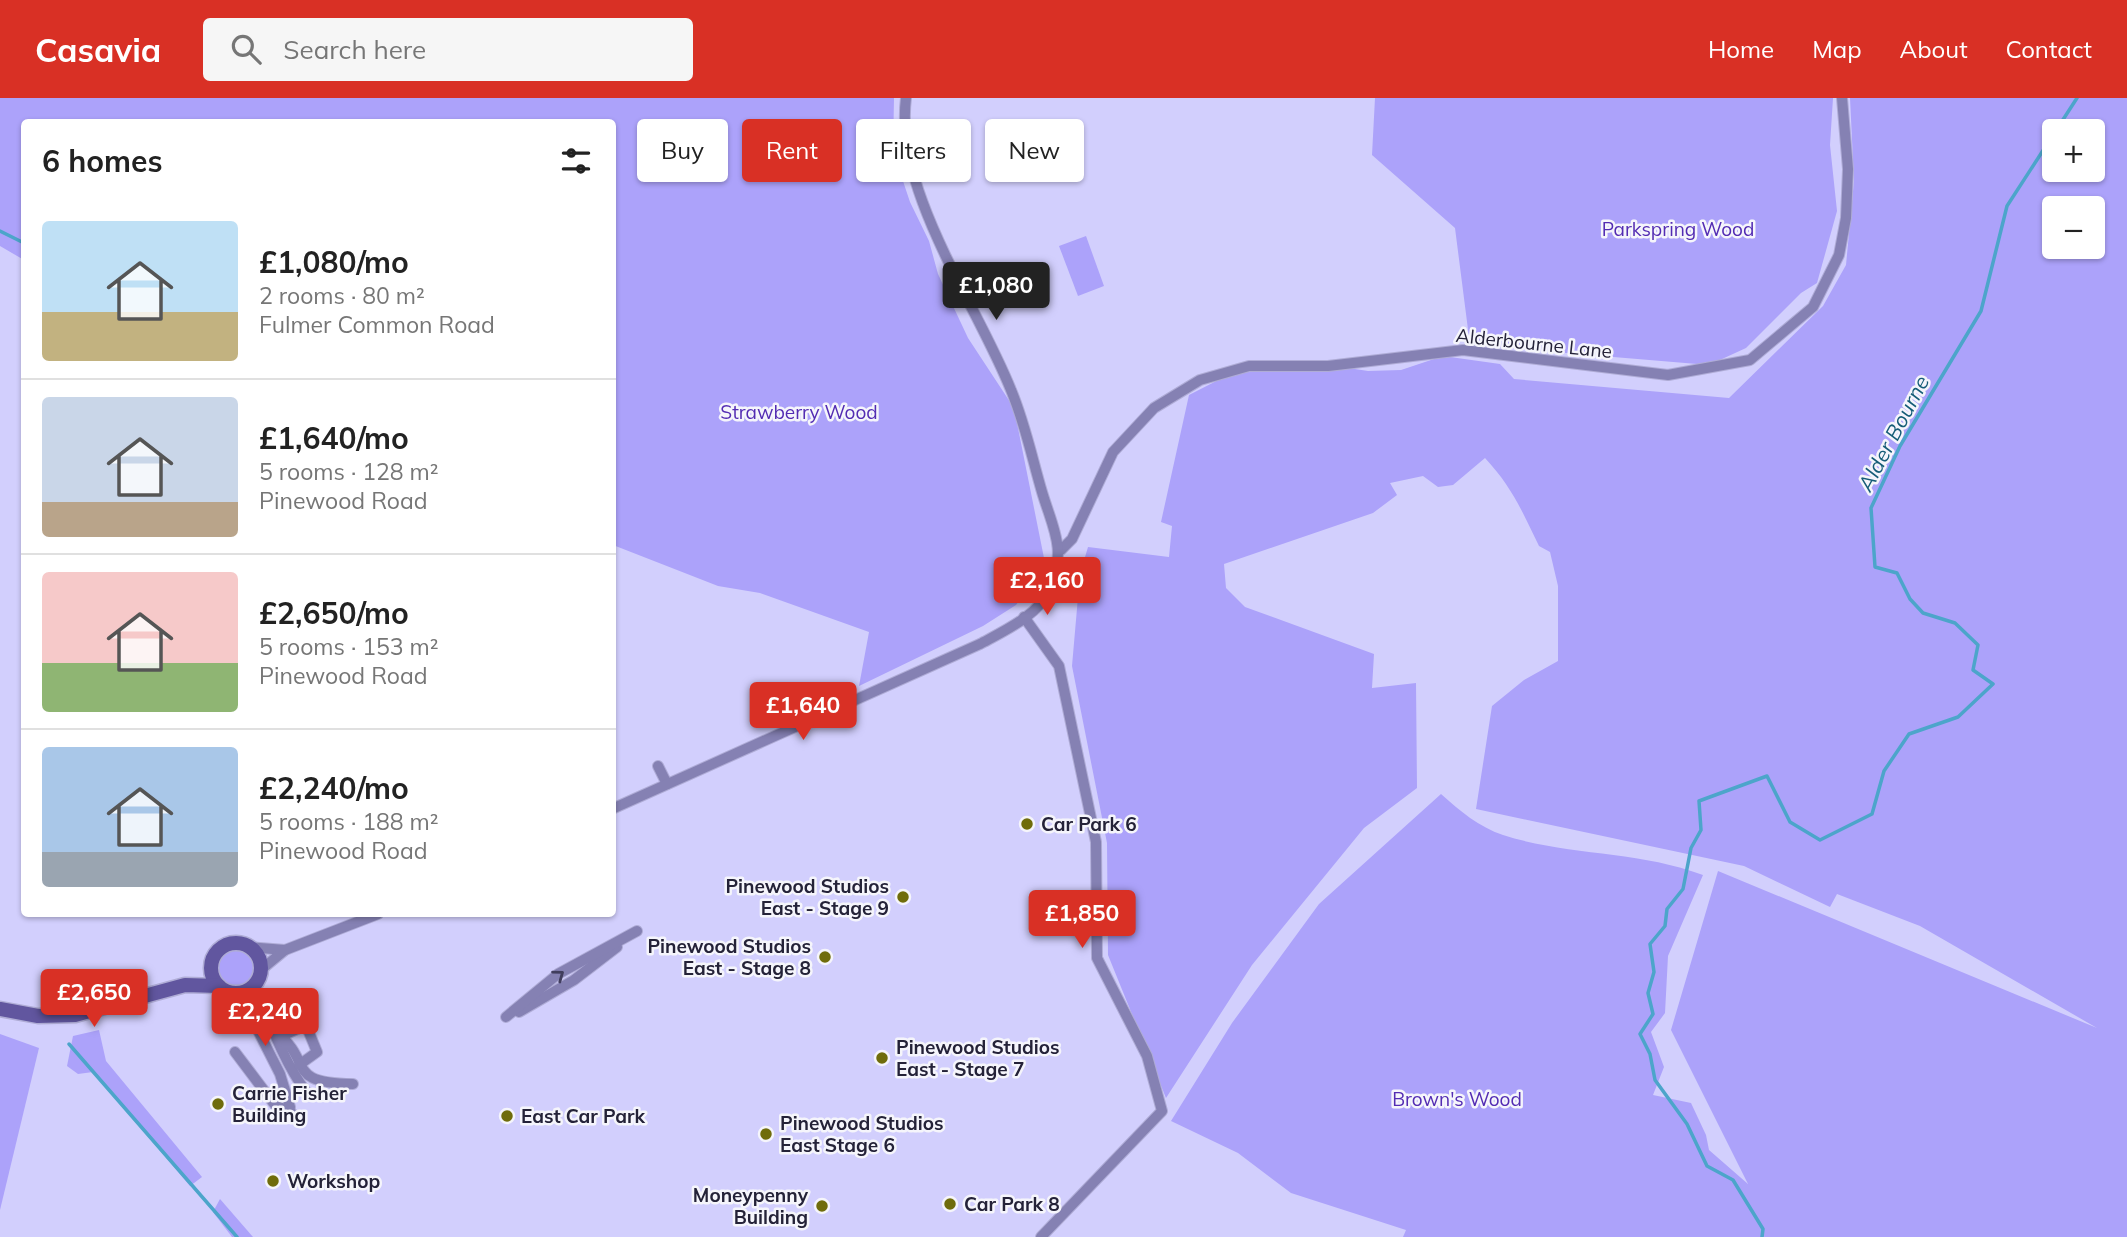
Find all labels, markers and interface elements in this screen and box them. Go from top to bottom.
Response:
search box [203,18,693,81]
text: Casavia [35,29,161,70]
icon: search [227,30,265,68]
text: Search here [283,33,426,66]
text: Home [1708,34,1774,64]
text: Map [1812,34,1862,64]
text: About [1900,34,1968,64]
text: Contact [2006,34,2092,64]
chip: Buy [637,119,728,182]
chip: Rent [742,119,842,182]
chip: Filters [856,119,971,182]
chip: New [985,119,1084,182]
map controls [2042,119,2105,259]
button: + [2042,119,2105,182]
text: 6 homes [42,142,163,180]
icon: filters [557,142,595,180]
button: − [2042,196,2105,259]
park label: Parkspring Wood [1602,217,1754,241]
text: £1,080/mo [259,243,409,281]
icon: home [98,249,182,333]
pin: £1,080 [939,262,1053,322]
text: £1,080 [959,270,1033,299]
text: 2 rooms · 80 m² [259,281,425,310]
text: Fulmer Common Road [259,310,495,339]
street label: Alderbourne Lane [1455,323,1613,363]
water label: Alder Bourne [1851,371,1934,496]
park label: Strawberry Wood [720,400,878,424]
text: £1,640/mo [259,419,409,457]
icon: home [98,425,182,509]
text: 5 rooms · 128 m² [259,457,439,486]
text: Pinewood Road [259,486,428,515]
pin: £2,160 [990,558,1104,617]
text: £2,160 [1010,565,1084,594]
text: £2,650/mo [259,594,409,632]
icon: home [98,600,182,684]
text: 5 rooms · 153 m² [259,632,439,661]
text: Pinewood Road [259,661,428,690]
pin: £1,640 [746,682,860,742]
text: £1,640 [766,690,840,719]
text: £2,240/mo [259,769,409,807]
icon: home [98,775,182,859]
text: 5 rooms · 188 m² [259,807,439,836]
place label: Car Park 6 [1041,812,1137,836]
marker: Car Park 6 [1019,816,1035,832]
text: Pinewood Road [259,836,428,865]
place label: Pinewood Studios East - Stage 9 [725,874,889,920]
marker: Pinewood Studios East - Stage 9 [895,889,911,905]
pin: £1,850 [1025,890,1139,950]
text: £1,850 [1045,898,1119,927]
place label: Pinewood Studios East - Stage 8 [647,934,811,980]
marker: Pinewood Studios East - Stage 8 [817,949,833,965]
pin: £2,650 [37,970,151,1029]
one-way arrow [551,970,564,983]
text: £2,650 [57,977,131,1006]
pin: £2,240 [208,988,322,1048]
text: £2,240 [228,996,302,1025]
place label: Pinewood Studios East - Stage 7 [896,1035,1060,1081]
marker: Pinewood Studios East - Stage 7 [874,1050,890,1066]
place label: Carrie Fisher Building [232,1081,347,1127]
park label: Brown's Wood [1392,1087,1522,1111]
marker: Carrie Fisher Building [210,1096,226,1112]
place label: East Car Park [521,1104,645,1128]
marker: East Car Park [499,1108,515,1124]
place label: Pinewood Studios East Stage 6 [780,1111,944,1157]
marker: Pinewood Studios East Stage 6 [758,1126,774,1142]
place label: Workshop [287,1169,380,1193]
marker: Workshop [265,1173,281,1189]
place label: Moneypenny Building [693,1183,809,1229]
place label: Car Park 8 [964,1192,1060,1216]
marker: Car Park 8 [942,1196,958,1212]
marker: Moneypenny Building [814,1198,830,1214]

